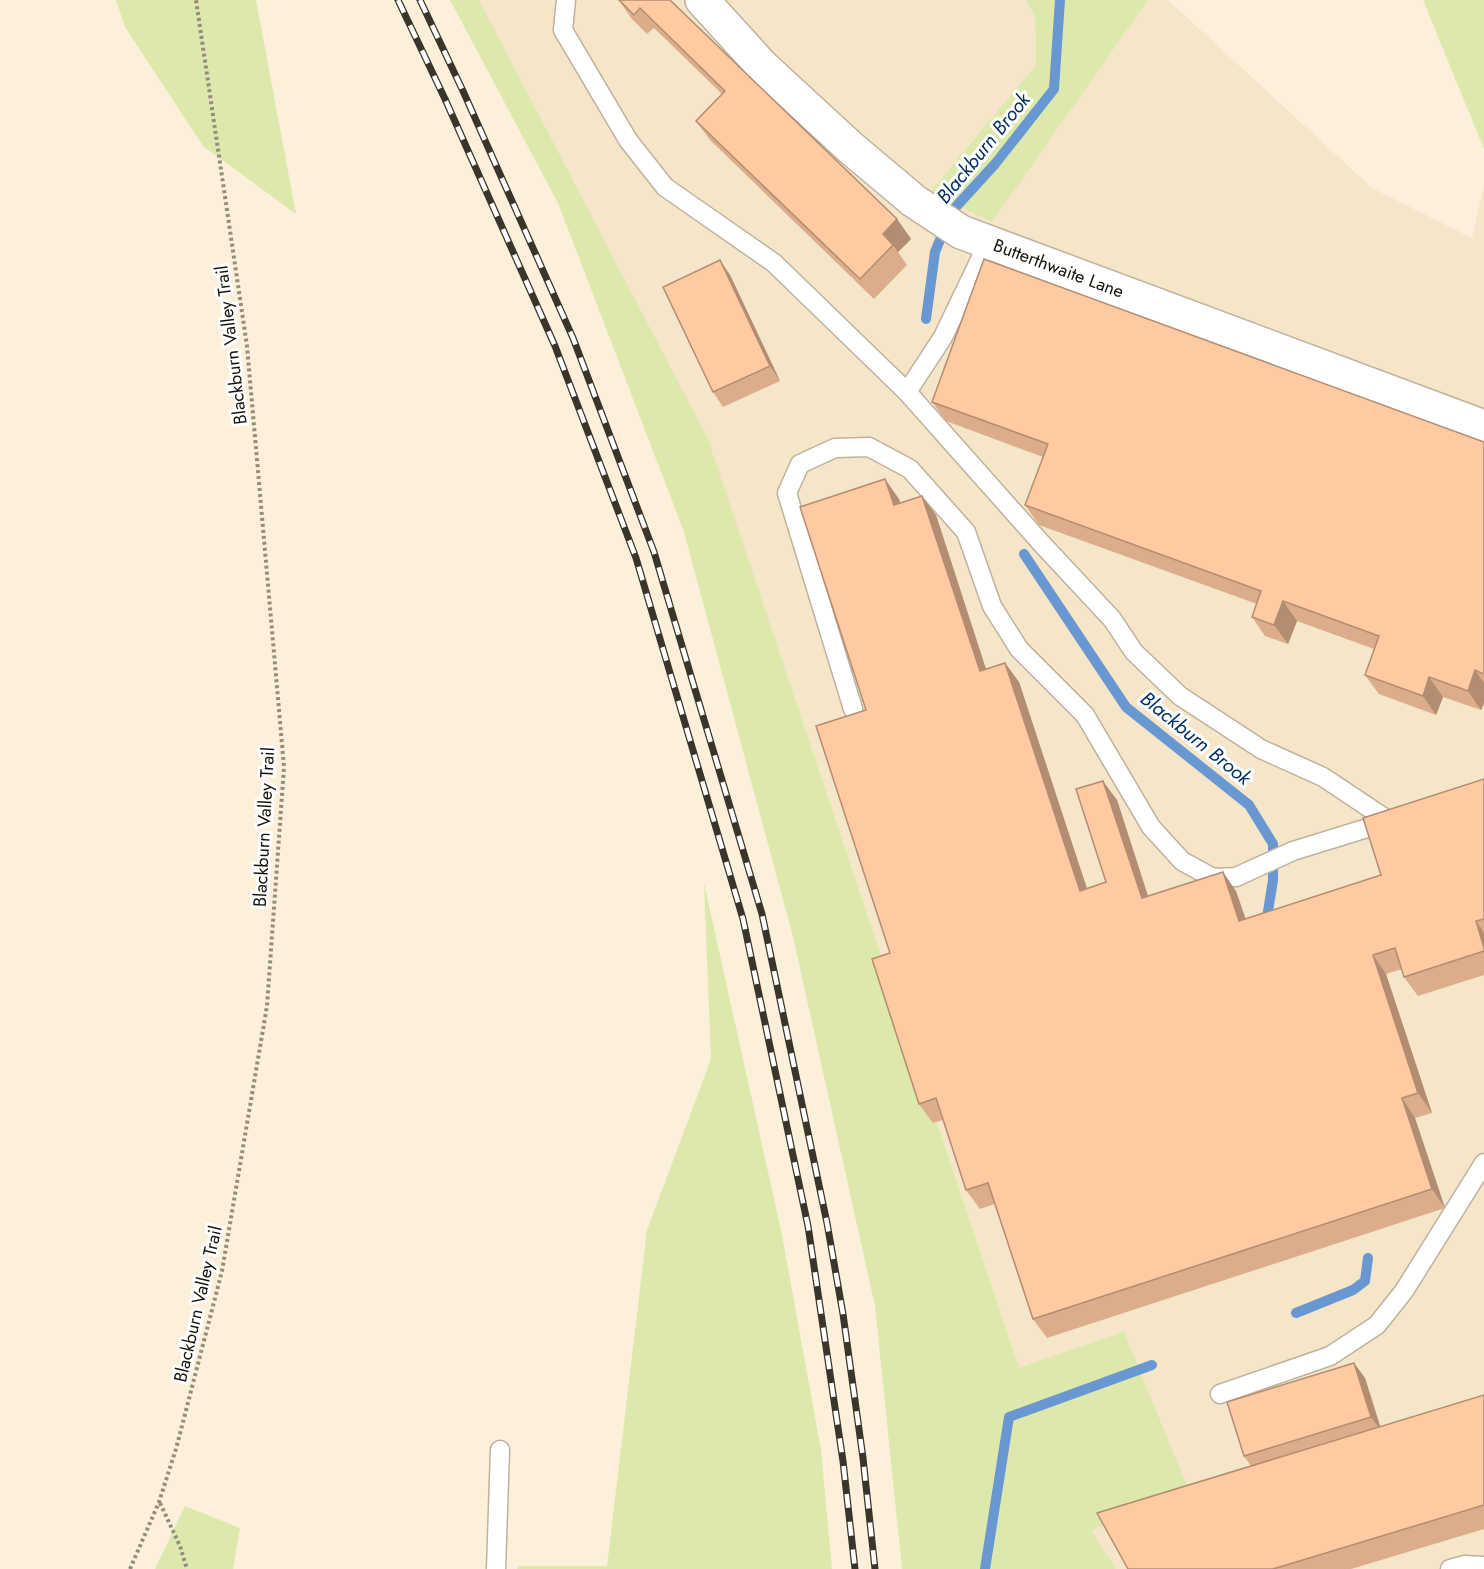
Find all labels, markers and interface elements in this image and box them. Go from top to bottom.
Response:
water label: Blackburn Brook [930,86,1038,210]
street label: Butterthwaite Lane [990,232,1128,305]
street label: Blackburn Valley Trail [208,264,254,426]
water label: Blackburn Brook [1134,685,1258,793]
street label: Blackburn Valley Trail [247,746,281,908]
street label: Blackburn Valley Trail [167,1223,229,1385]

